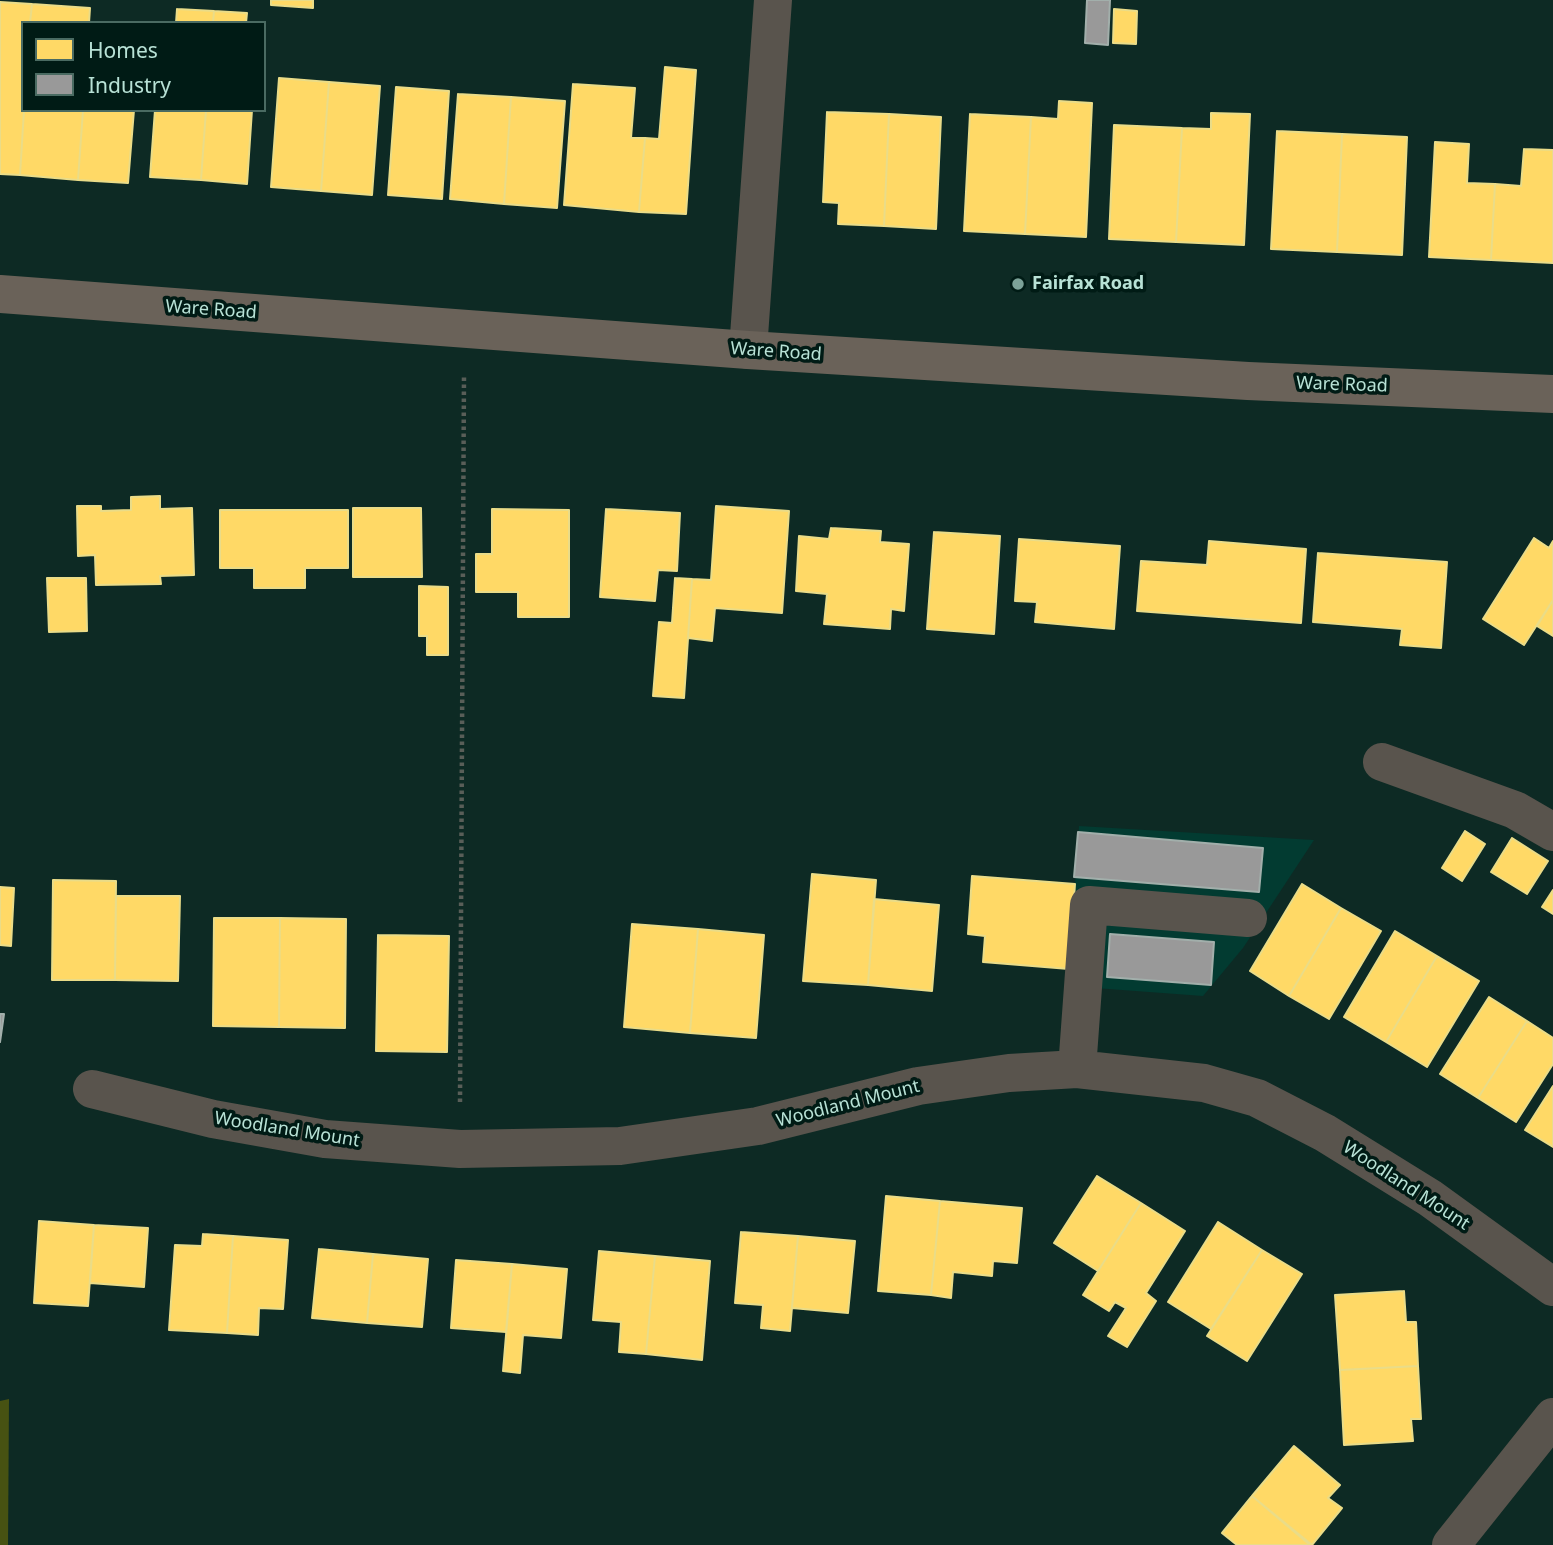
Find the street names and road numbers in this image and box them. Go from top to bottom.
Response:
street label: Ware Road [165,296,257,324]
street label: Ware Road [730,338,822,366]
street label: Ware Road [1296,373,1388,397]
street label: Woodland Mount [774,1076,922,1132]
street label: Woodland Mount [213,1108,361,1152]
street label: Woodland Mount [1339,1137,1473,1235]

